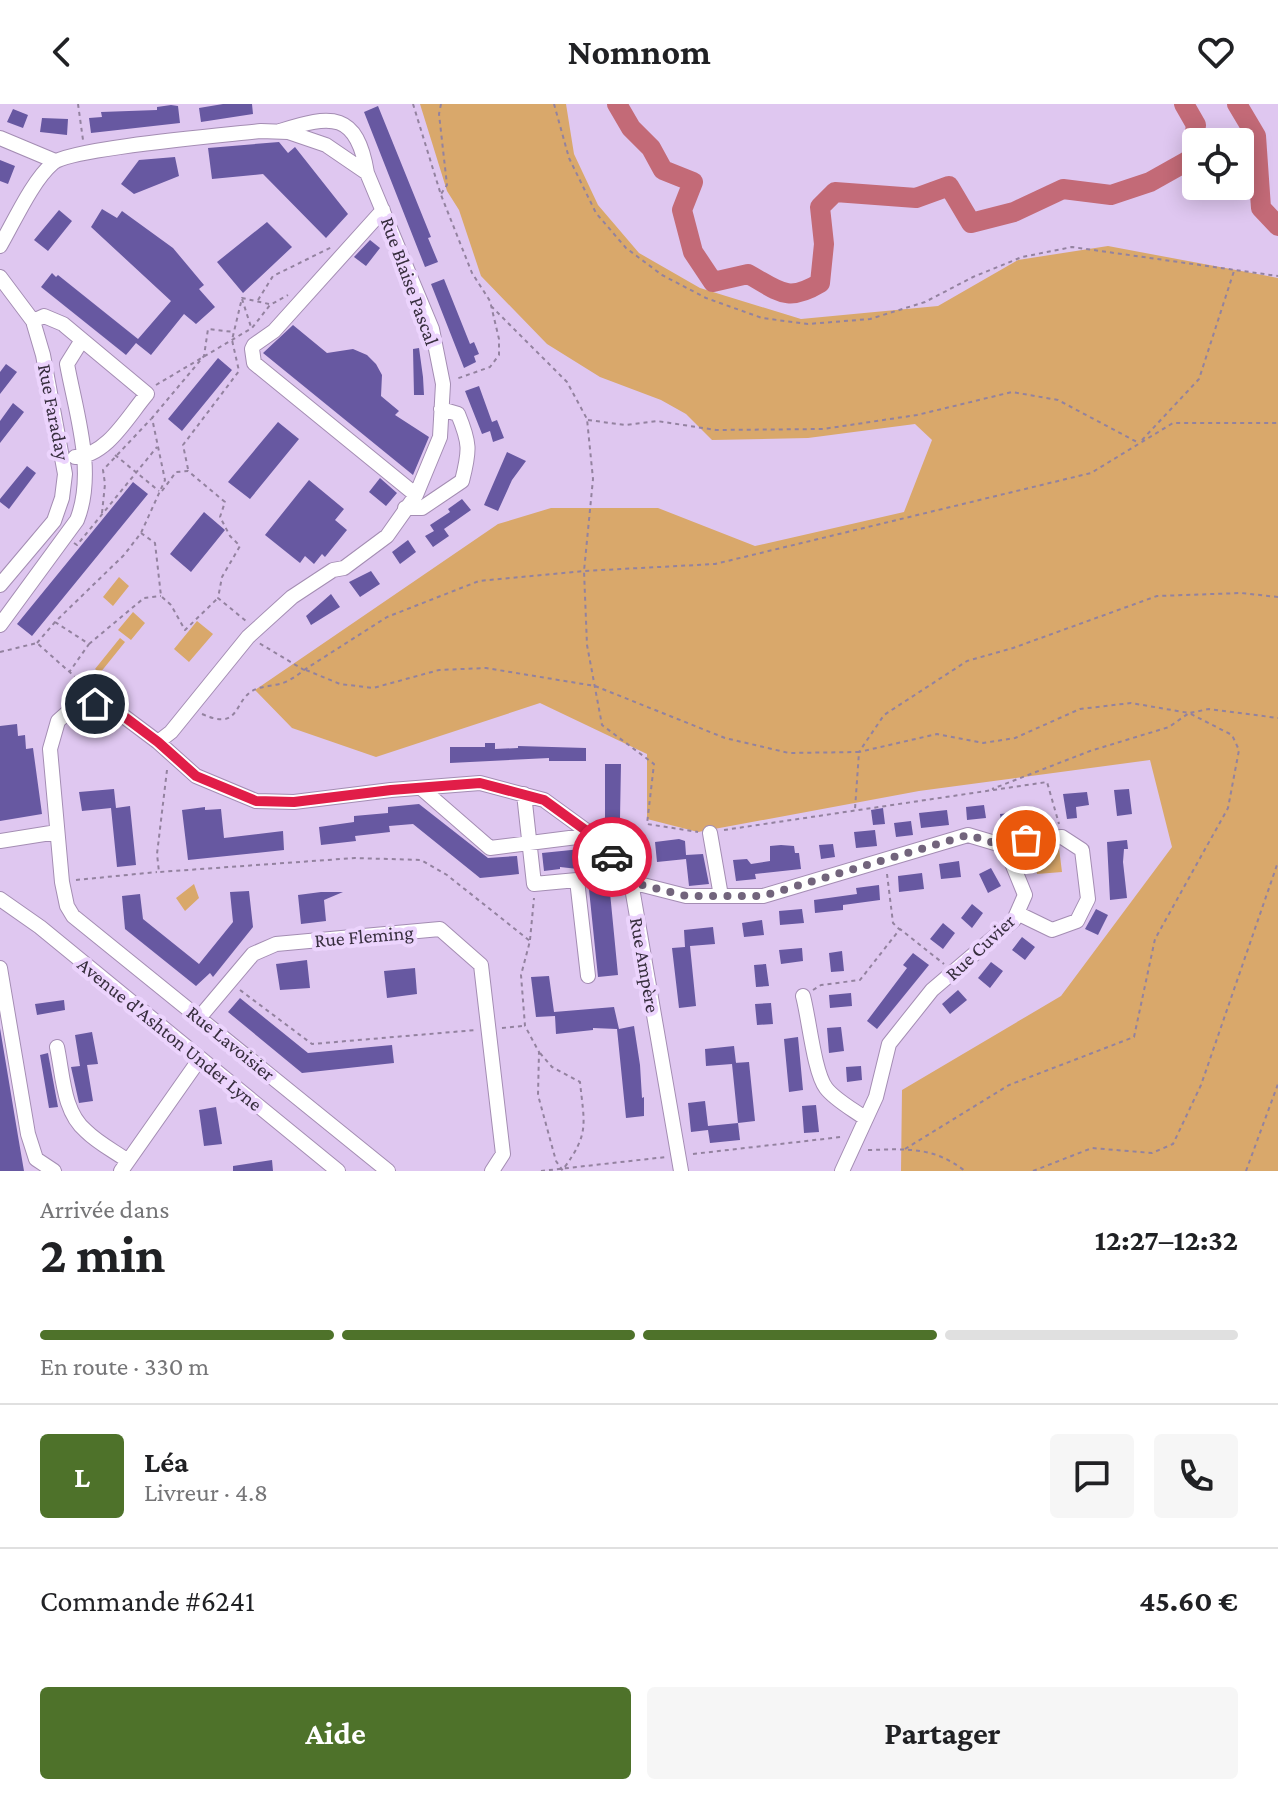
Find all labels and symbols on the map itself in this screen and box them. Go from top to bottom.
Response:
street label: Rue Blaise Pascal [377,214,443,348]
street label: Rue Faraday [33,362,74,463]
pin [61,670,129,738]
pin [992,806,1060,874]
courier [572,817,652,897]
street label: Rue Cuvier [941,909,1019,985]
street label: Rue Ampère [625,916,664,1015]
street label: Rue Fleming [313,921,415,952]
street label: Avenue d'Ashton Under Lyne [73,953,267,1116]
street label: Rue Lavoisier [183,1001,279,1085]

